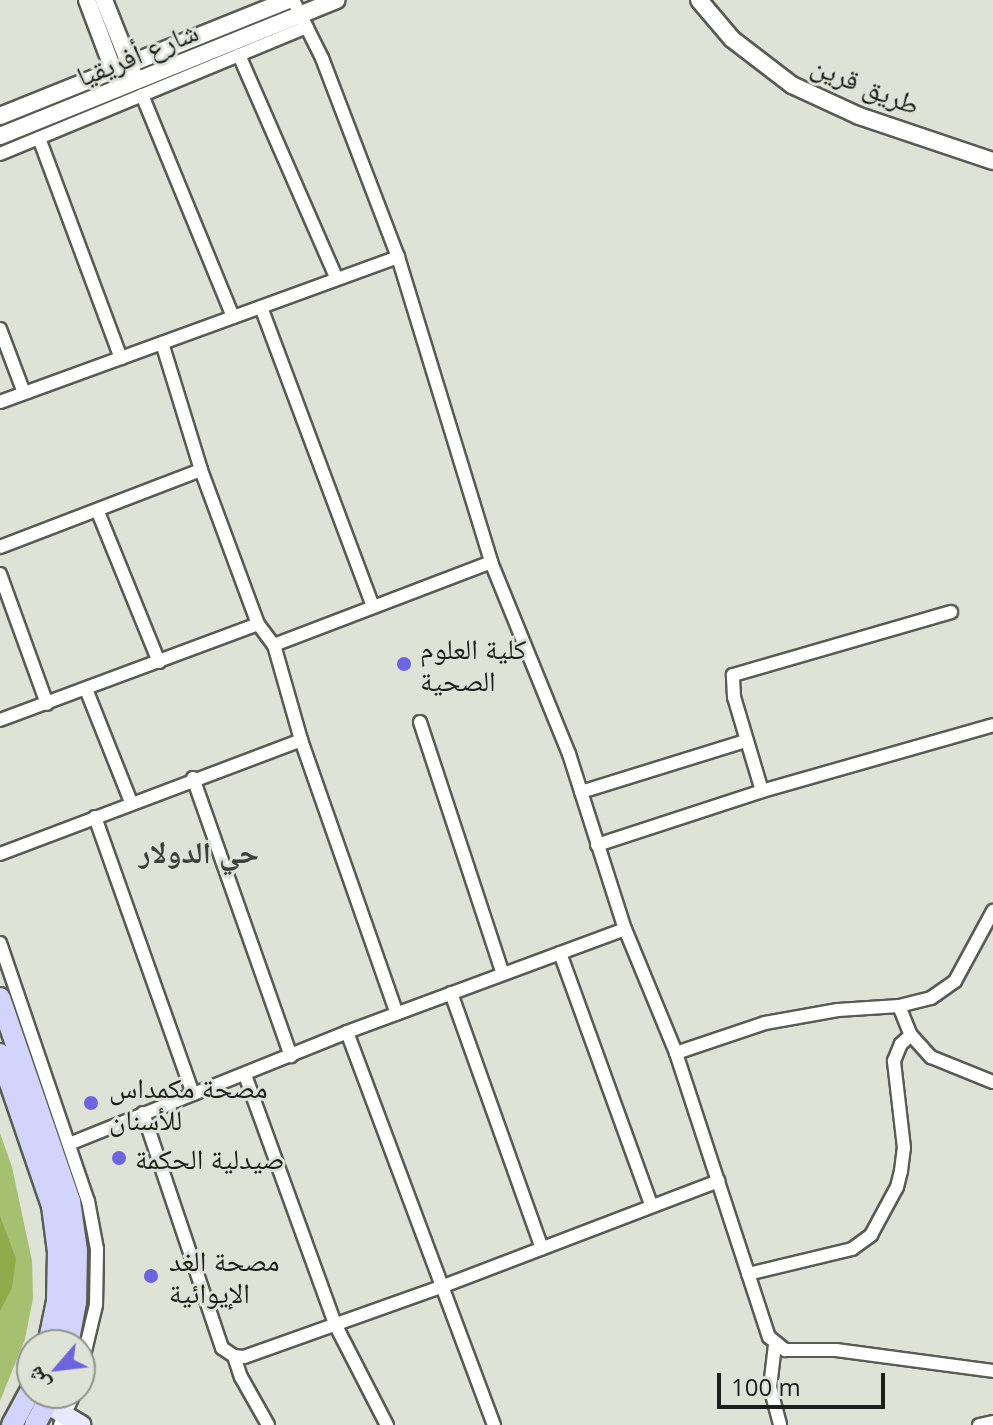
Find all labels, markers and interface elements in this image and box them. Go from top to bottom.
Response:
street label: شارع أفريقيا [71,13,203,93]
street label: طريق قرين [807,47,925,121]
place label: كلية العلوم الصحية [420,631,526,697]
marker: كلية العلوم الصحية [395,655,413,673]
district label: حي الدولار [139,834,259,870]
place label: مصحة مكمداس للأسنان [109,1070,268,1136]
marker: مصحة مكمداس للأسنان [80,1092,102,1114]
place label: صيدلية الحكمة [135,1141,285,1175]
marker: صيدلية الحكمة [110,1149,128,1167]
place label: مصحة الغد الإيوائية [169,1243,280,1309]
marker: مصحة الغد الإيوائية [140,1265,162,1287]
north arrow [16,1329,96,1409]
scale bar [721,1357,889,1407]
text: ش [18,1362,55,1397]
text: 100 m [731,1370,801,1403]

